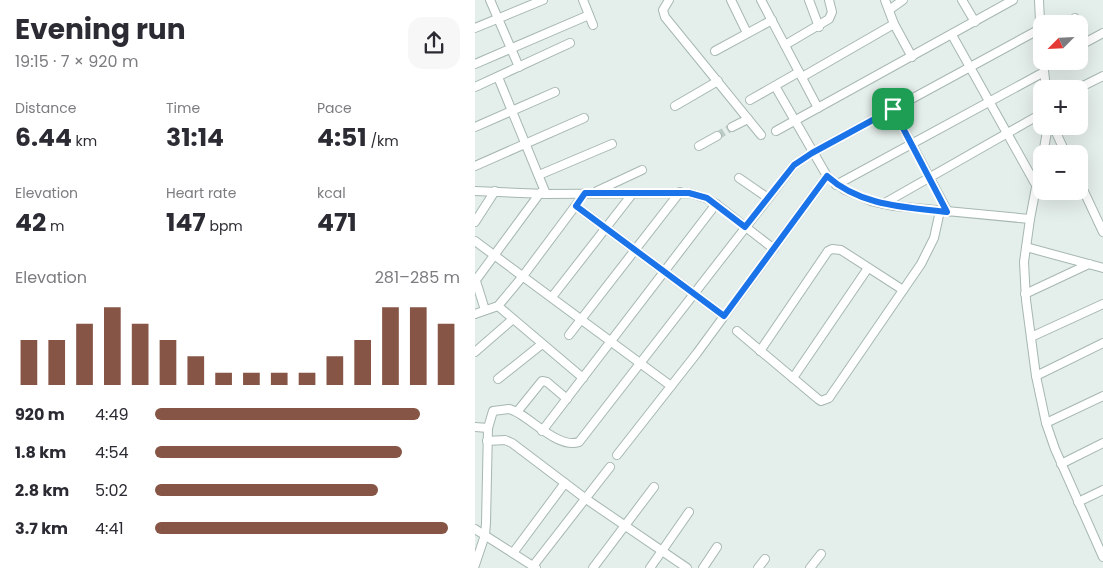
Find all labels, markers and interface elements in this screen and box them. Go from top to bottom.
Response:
text: Evening run [15,10,186,49]
north arrow [1033,15,1087,70]
map controls [1033,15,1088,200]
button: share [408,17,460,69]
text: 19:15 · 7 × 920 m [15,50,138,73]
button: + [1033,80,1088,135]
pin [872,88,914,130]
icon: arrive [879,95,907,123]
text: Distance [15,98,76,118]
text: Time [166,98,200,118]
text: Pace [317,98,352,118]
text: 6.44 [15,120,72,155]
text: 31:14 [166,120,224,155]
text: 4:51 [317,120,367,155]
text: km [72,131,97,151]
text: /km [367,131,399,151]
button: − [1033,145,1088,200]
text: Elevation [15,183,78,203]
text: Heart rate [166,183,236,203]
text: kcal [317,183,346,203]
text: 42 [15,205,46,240]
text: 147 [166,205,206,240]
text: 471 [317,205,357,240]
text: m [46,216,64,236]
text: bpm [206,216,243,236]
text: Elevation [15,266,87,289]
text: 281–285 m [375,266,460,289]
text: 920 m [15,403,65,426]
text: 4:49 [95,403,129,426]
text: 1.8 km [15,441,66,464]
text: 4:54 [95,441,129,464]
text: 2.8 km [15,479,69,502]
text: 5:02 [95,479,128,502]
text: 3.7 km [15,517,68,540]
text: 4:41 [95,517,124,540]

